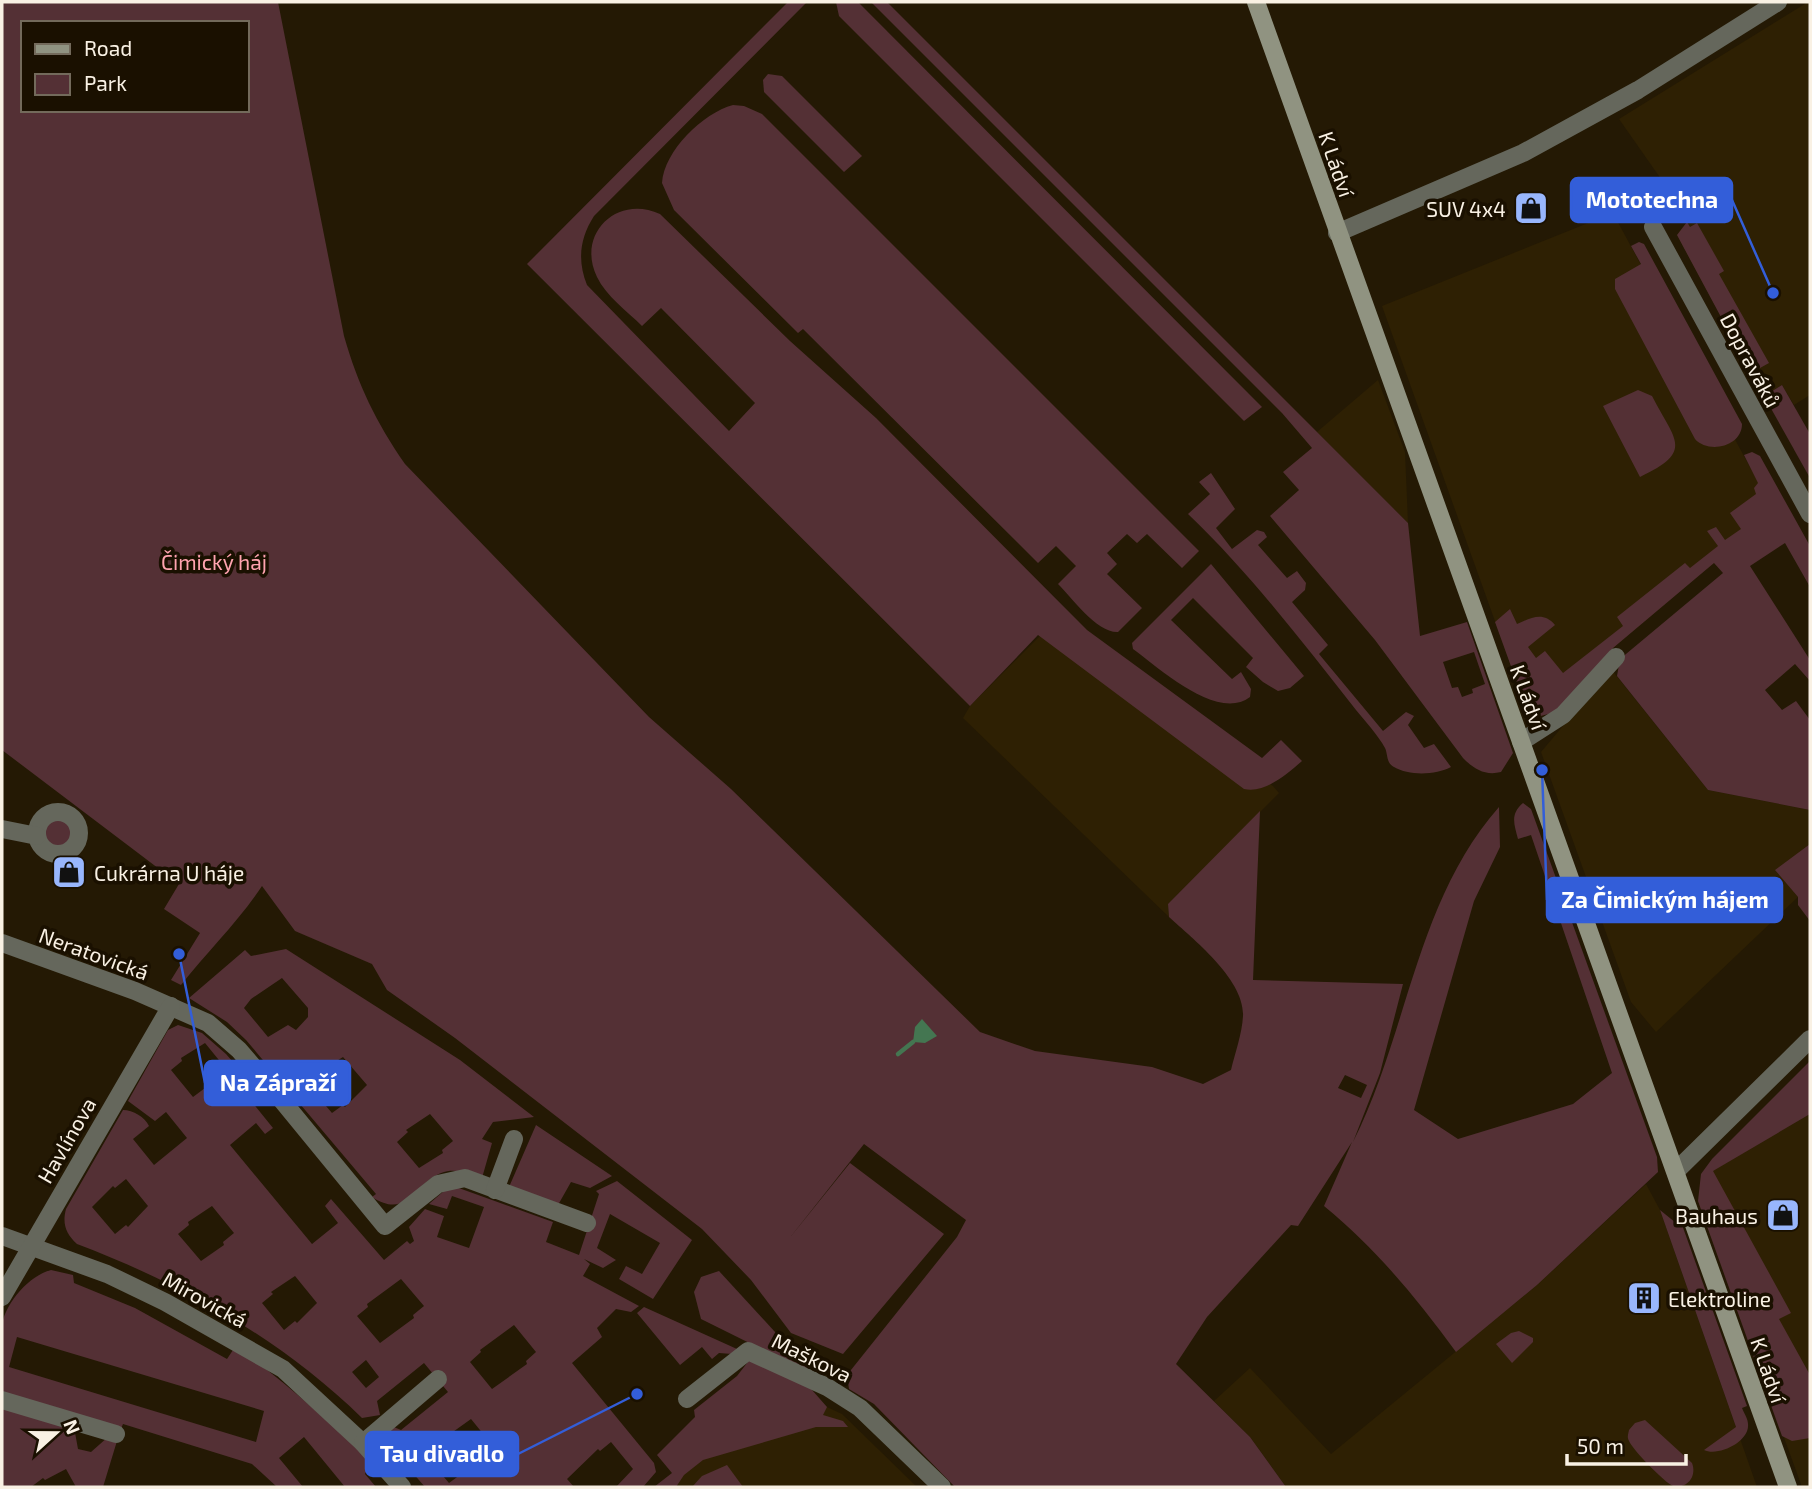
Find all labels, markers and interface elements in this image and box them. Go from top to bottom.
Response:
legend [21,21,248,112]
text: Road [84,35,132,60]
text: Park [84,70,127,95]
street label: K Ládví [1314,128,1360,201]
callout: Mototechna [1571,178,1732,222]
text: Mototechna [1586,185,1718,213]
shop icon: SUV 4x4 [1512,189,1550,227]
place label: SUV 4x4 [1426,196,1506,221]
street label: Dopraváků [1716,309,1786,411]
park label: Čimický háj [161,549,267,575]
street label: K Ládví [1506,661,1553,734]
shop icon: Cukrárna U háje [50,853,88,891]
place label: Cukrárna U háje [94,860,244,886]
callout: Za Čimickým hájem [1547,878,1782,922]
text: Za Čimickým hájem [1561,885,1769,913]
street label: Neratovická [36,922,152,984]
callout: Na Zápraží [205,1061,350,1105]
text: Na Zápraží [220,1068,338,1096]
street label: Havlínova [31,1093,101,1187]
shop icon: Bauhaus [1764,1196,1802,1234]
place label: Bauhaus [1675,1203,1758,1228]
street label: Mirovická [159,1266,251,1332]
building icon: Elektroline [1625,1279,1663,1317]
place label: Elektroline [1668,1286,1771,1311]
street label: Maškova [768,1327,856,1387]
street label: K Ládví [1746,1334,1792,1407]
north arrow [21,1398,91,1468]
text: N [59,1416,86,1437]
scale bar [1567,1422,1686,1466]
callout: Tau divadlo [366,1432,518,1476]
text: 50 m [1577,1433,1624,1458]
text: Tau divadlo [380,1439,504,1467]

